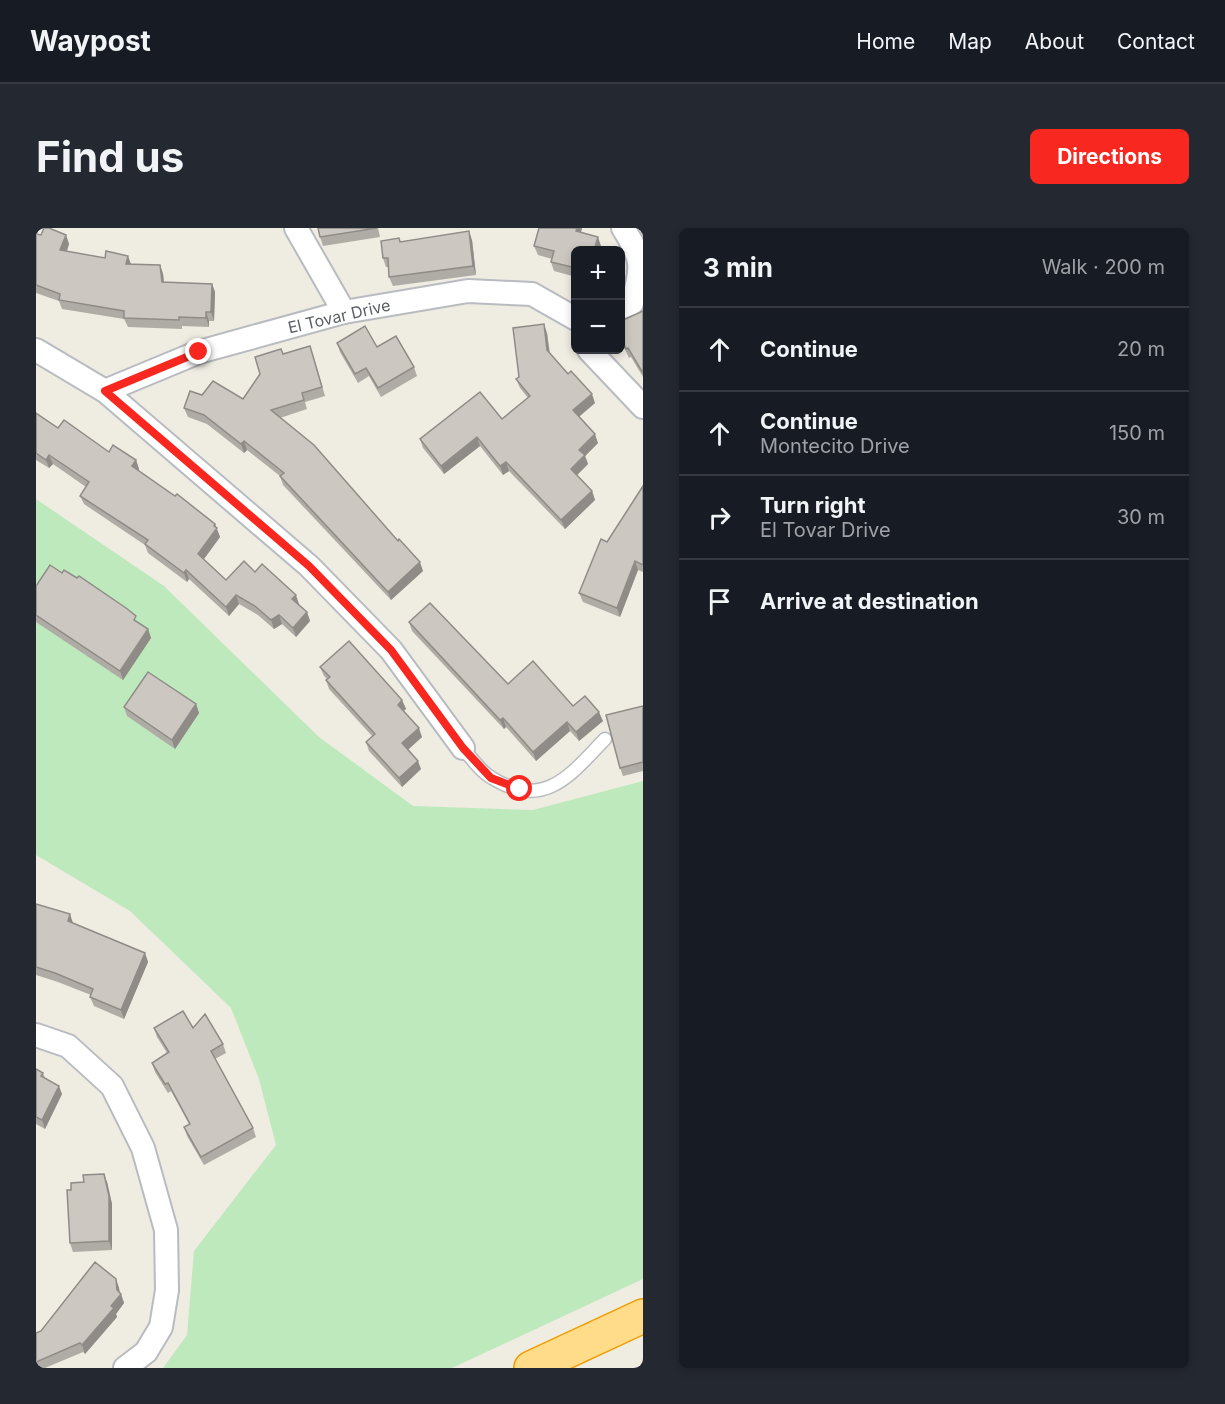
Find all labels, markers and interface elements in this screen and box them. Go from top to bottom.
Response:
text: Waypost [30,24,151,58]
text: Home [856,29,915,54]
text: Map [948,29,992,54]
text: About [1025,29,1084,54]
text: Contact [1117,29,1195,54]
button: Directions [1030,129,1189,184]
text: Find us [36,131,184,182]
map controls [571,246,625,354]
button: + [571,246,625,300]
text: 3 min [703,252,773,283]
text: Walk · 200 m [1042,255,1165,279]
street label: El Tovar Drive [286,295,392,337]
button: − [571,300,625,354]
icon: ahead [703,333,736,366]
text: Continue [760,336,858,362]
text: 20 m [1117,337,1165,361]
route end [185,338,211,364]
text: Continue [760,408,858,434]
icon: ahead [703,417,736,450]
text: 150 m [1109,421,1165,445]
text: Montecito Drive [760,434,910,458]
text: Turn right [760,492,866,518]
icon: right [703,501,736,534]
text: 30 m [1117,505,1165,529]
text: El Tovar Drive [760,518,891,542]
icon: arrive [703,585,736,618]
text: Arrive at destination [760,588,979,614]
route start [506,775,532,801]

